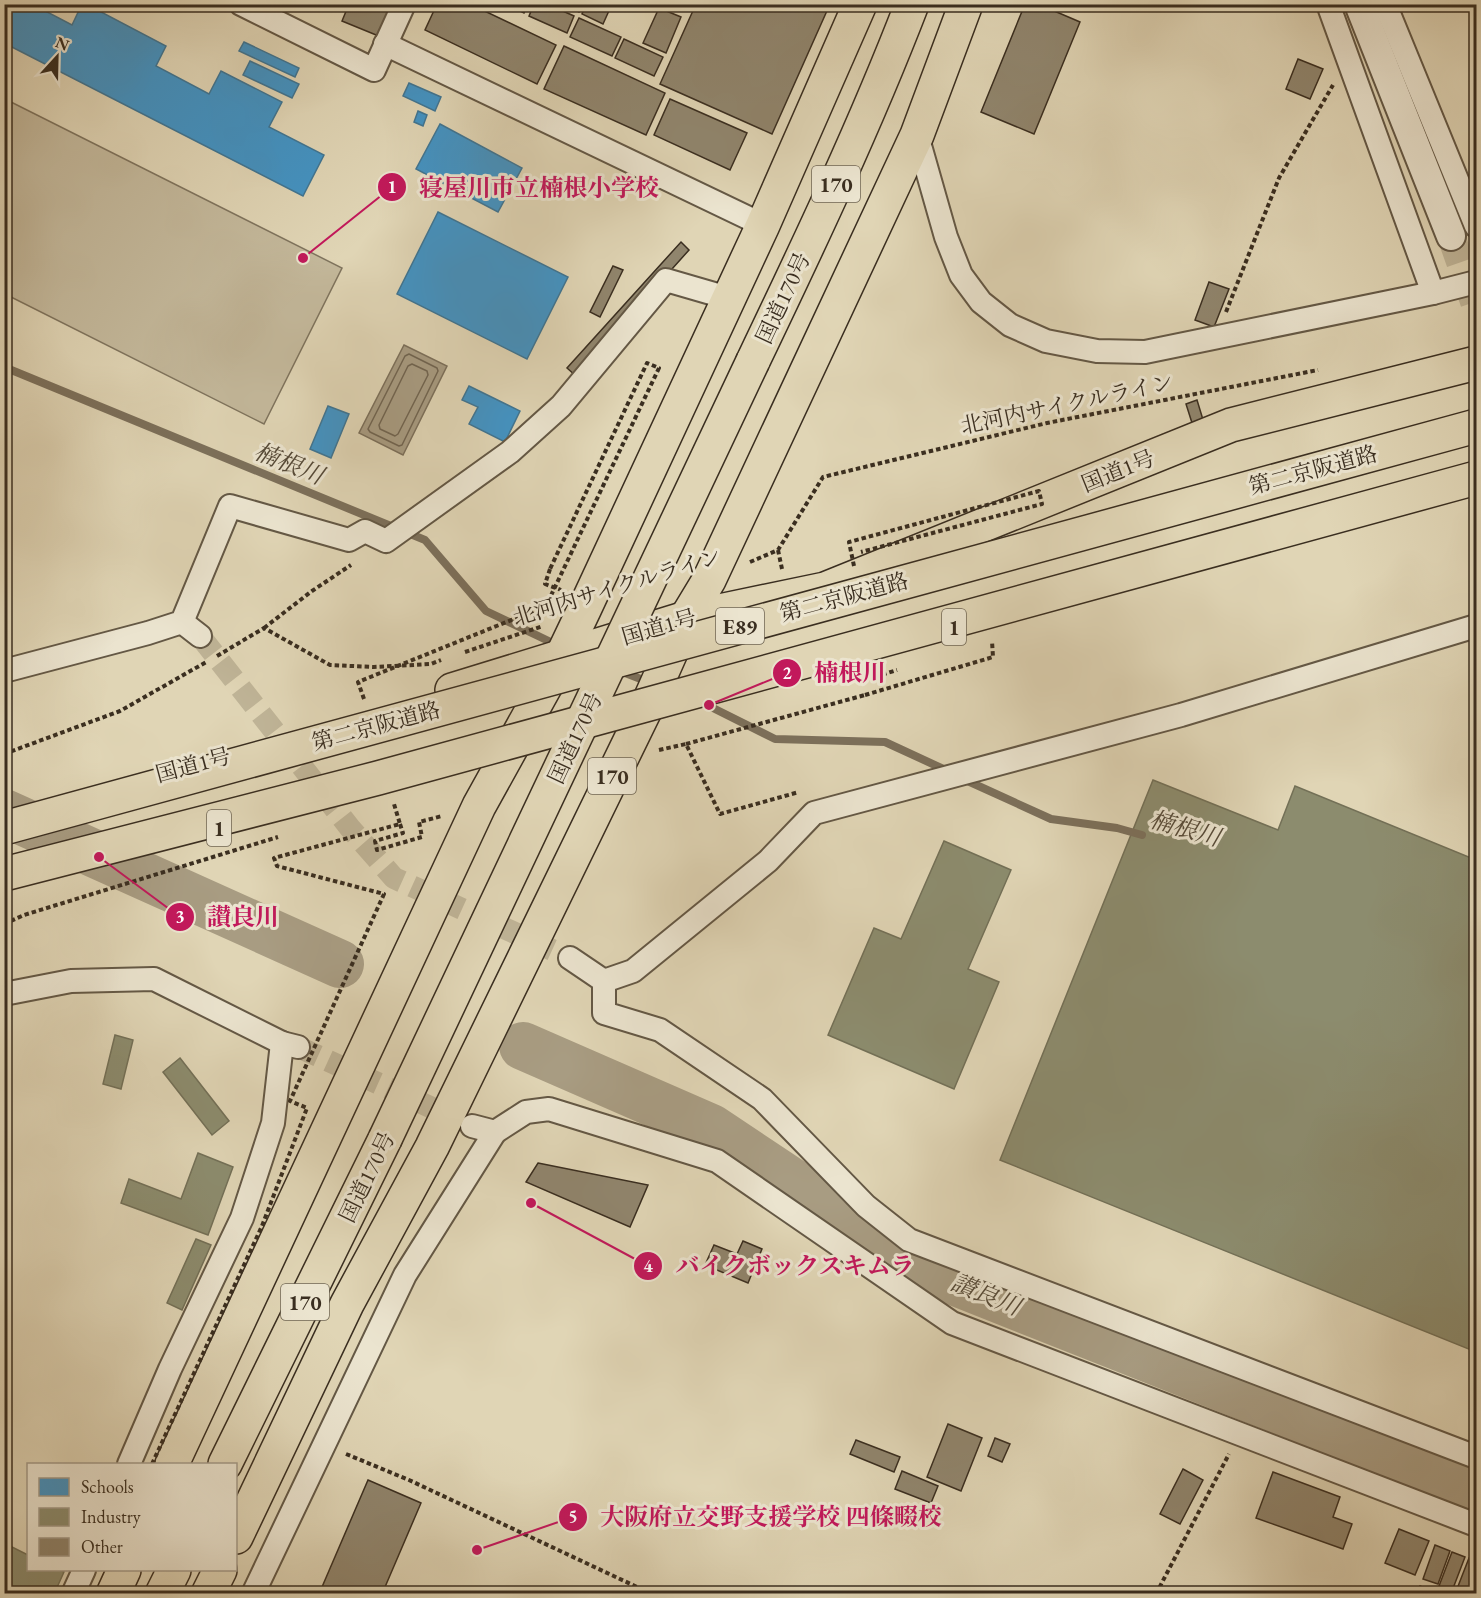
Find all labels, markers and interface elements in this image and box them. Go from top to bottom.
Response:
north arrow [27,27,87,87]
text: N [52,31,72,56]
callout: 寝屋川市立楠根小学校 [377,166,671,208]
road number: 170 [812,166,860,202]
text: 寝屋川市立楠根小学校 [419,172,659,203]
text: 1 [387,175,397,198]
street label: 国道170号 [749,248,817,348]
street label: 北河内サイクルライン [958,367,1176,441]
water label: 楠根川 [250,435,331,492]
street label: 第二京阪道路 [1245,439,1381,501]
street label: 国道1号 [1077,443,1159,499]
street label: 北河内サイクルライン [509,541,725,633]
street label: 第二京阪道路 [776,566,912,628]
street label: 国道1号 [618,603,700,651]
road number: E89 [716,608,764,644]
road number: 1 [942,609,966,645]
callout: 楠根川 [772,652,898,694]
text: 楠根川 [814,657,886,688]
text: 2 [782,661,792,684]
street label: 国道170号 [541,688,609,788]
street label: 第二京阪道路 [308,695,444,757]
street label: 国道1号 [152,741,234,789]
road number: 170 [588,758,636,794]
water label: 楠根川 [1146,803,1227,854]
road number: 1 [207,810,231,846]
callout: 讃良川 [165,896,291,938]
text: 讃良川 [207,901,279,932]
text: 3 [175,905,185,928]
street label: 国道170号 [333,1127,401,1227]
callout: バイクボックスキムラ [633,1245,927,1287]
text: バイクボックスキムラ [675,1250,915,1281]
text: 4 [643,1254,653,1277]
water label: 讃良川 [947,1266,1028,1323]
road number: 170 [281,1284,329,1320]
legend [27,1463,237,1571]
text: Schools [81,1475,134,1498]
callout: 大阪府立交野支援学校 四條畷校 [558,1496,954,1538]
text: 大阪府立交野支援学校 四條畷校 [600,1501,942,1532]
text: Industry [81,1505,141,1528]
text: 5 [568,1505,578,1528]
text: Other [81,1535,123,1558]

